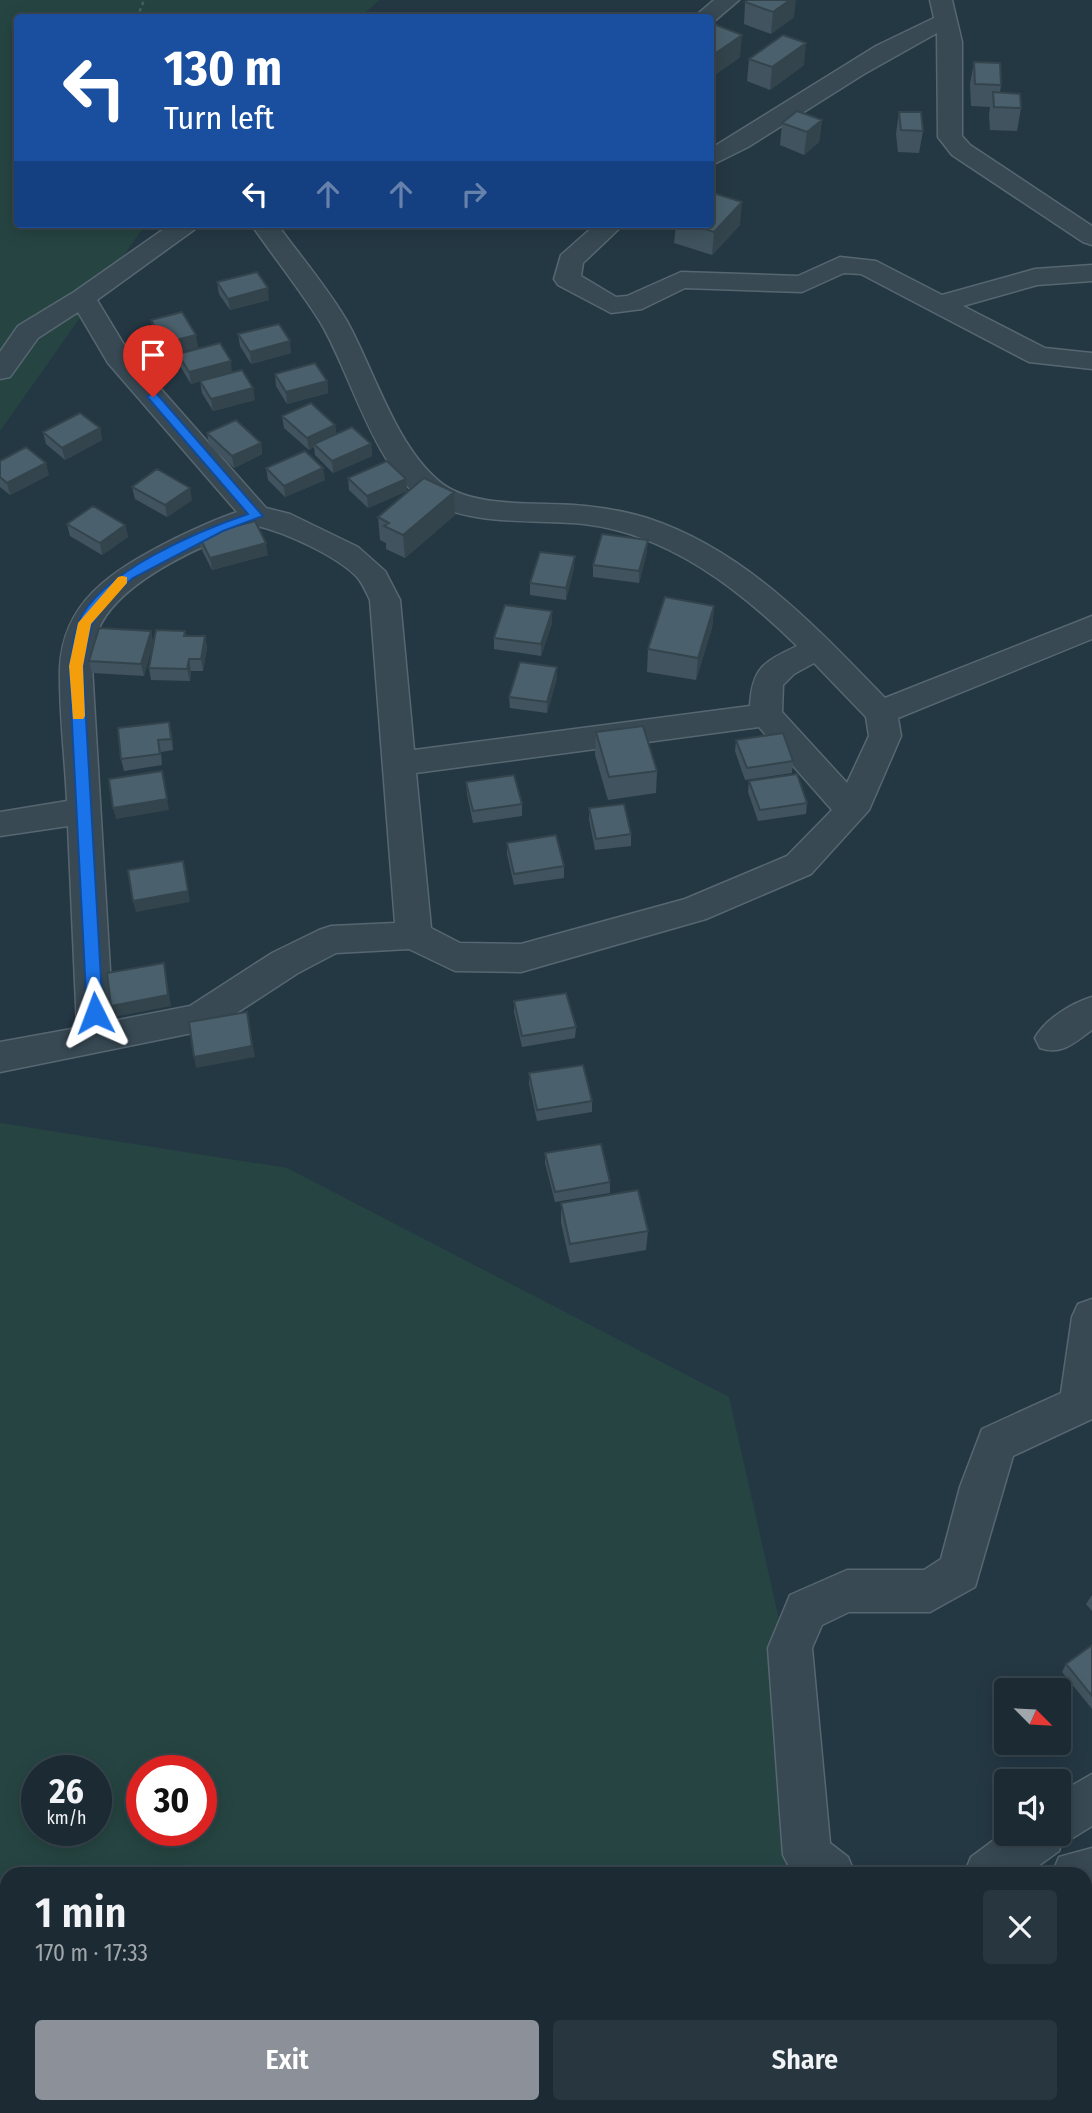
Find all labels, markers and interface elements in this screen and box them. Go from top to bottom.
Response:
text: 130 m [164,39,282,98]
icon: left [49,42,140,133]
text: Turn left [164,99,274,137]
icon: left [236,175,274,213]
icon: ahead [309,175,347,213]
icon: ahead [382,175,420,213]
icon: right [455,175,493,213]
pin [123,325,183,397]
icon: arrive [134,336,172,374]
position arrow [58,976,132,1050]
north arrow [994,1678,1071,1755]
map controls [994,1678,1071,1846]
speed limit sign: 30 [126,1755,217,1846]
button: sound [994,1769,1071,1846]
text: 26 [49,1770,84,1812]
text: km/h [46,1807,87,1829]
text: 1 min [35,1888,126,1938]
button: close [983,1890,1057,1964]
text: 170 m · 17:33 [35,1939,148,1967]
button: Exit [35,2020,539,2100]
button: Share [553,2020,1057,2100]

